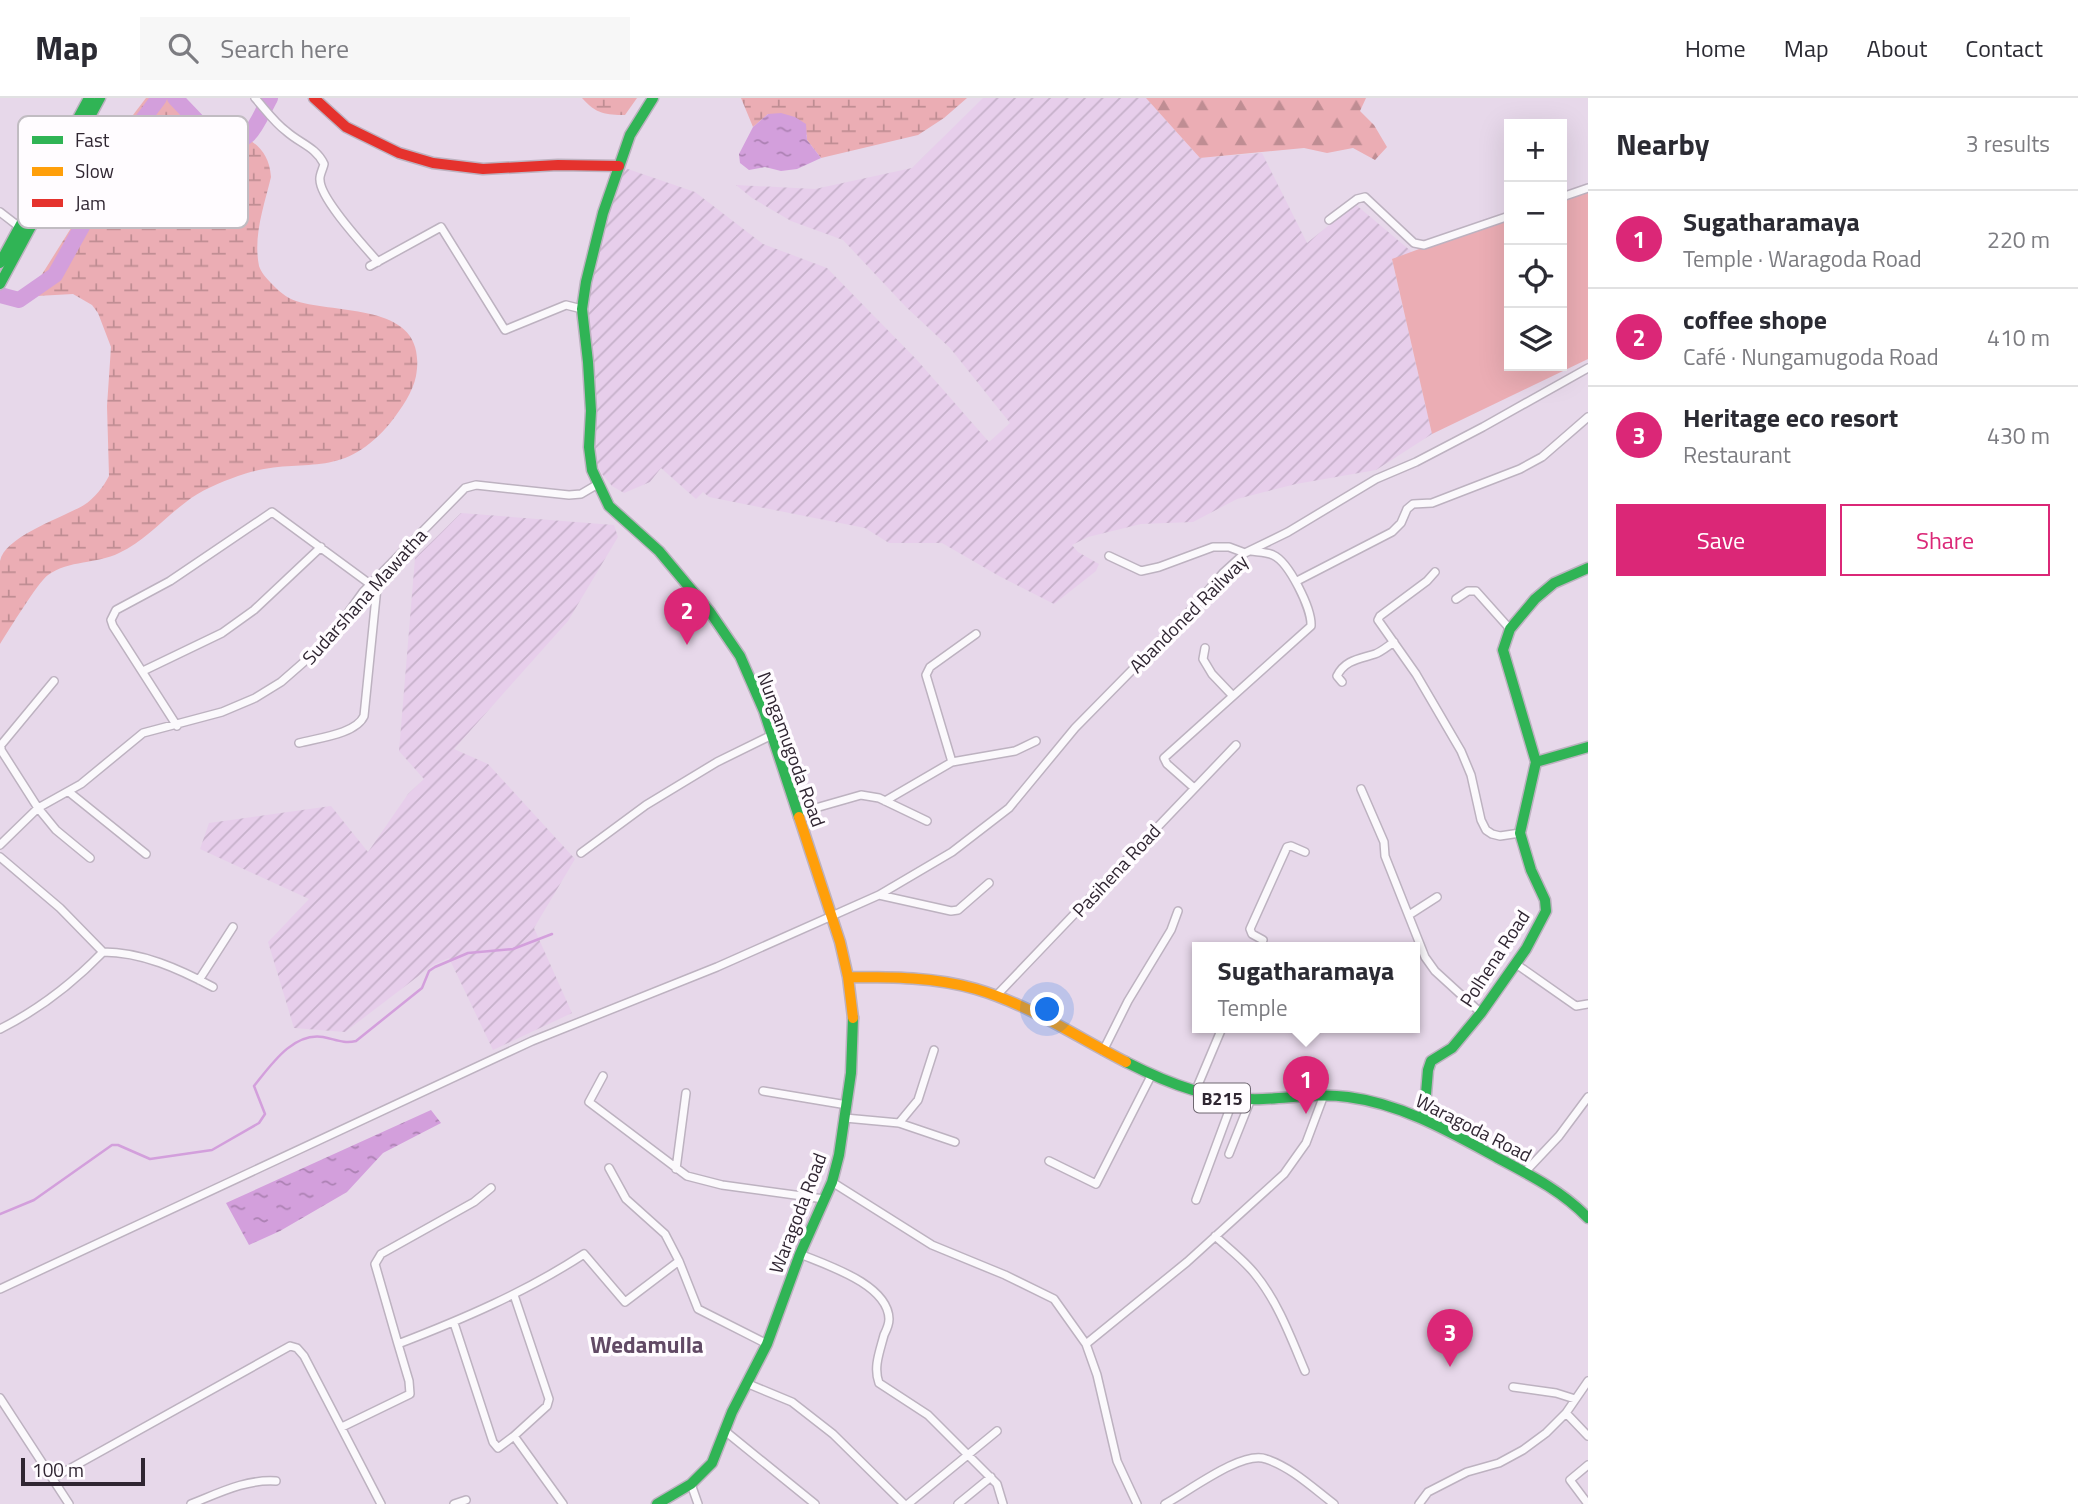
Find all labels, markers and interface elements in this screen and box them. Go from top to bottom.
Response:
search box [140,17,630,80]
text: Map [35,23,98,73]
icon: search [164,29,202,67]
text: Search here [220,29,349,68]
text: Home [1685,30,1746,66]
text: Map [1784,30,1829,66]
text: About [1867,30,1927,66]
text: Contact [1965,30,2043,66]
legend [18,116,248,228]
map controls [1504,119,1567,371]
button: + [1504,119,1567,182]
text: Nearby [1616,121,1709,167]
text: Fast [75,125,110,154]
text: 3 results [1966,126,2050,161]
text: Slow [75,156,114,185]
button: − [1504,182,1567,245]
text: Jam [75,188,106,217]
text: Sugatharamaya [1683,202,1860,241]
text: 1 [1633,222,1645,257]
text: 220 m [1987,222,2050,257]
text: Temple · Waragoda Road [1683,241,1922,276]
button: locate [1504,245,1567,308]
text: coffee shope [1683,300,1827,339]
button: layers [1504,308,1567,371]
text: 2 [1633,320,1645,355]
text: 410 m [1987,320,2050,355]
text: Café · Nungamugoda Road [1683,339,1939,374]
text: Heritage eco resort [1683,398,1898,437]
text: 3 [1633,418,1645,453]
text: 430 m [1987,418,2050,453]
text: Restaurant [1683,437,1791,472]
button: Save [1616,504,1826,576]
button: Share [1840,504,2050,576]
street label: Sudarshana Mawatha [295,521,434,671]
street label: Abandoned Railway [1122,547,1254,679]
pin: 2 [664,587,710,645]
street label: Nungamugoda Road [750,667,834,831]
street label: Pasihena Road [1065,817,1167,923]
street label: Polhena Road [1452,904,1536,1012]
popup [1192,942,1420,1033]
text: Sugatharamaya [1218,951,1394,990]
text: Temple [1218,990,1288,1025]
your location [1030,992,1064,1026]
pin: 1 [1283,1056,1329,1114]
road number: B215 [1194,1084,1250,1113]
street label: Waragoda Road [1411,1085,1537,1169]
street label: Waragoda Road [761,1149,833,1277]
pin: 3 [1427,1309,1473,1367]
district label: Wedamulla [590,1327,704,1362]
scale bar [21,1455,145,1487]
text: 100 m [32,1455,84,1484]

